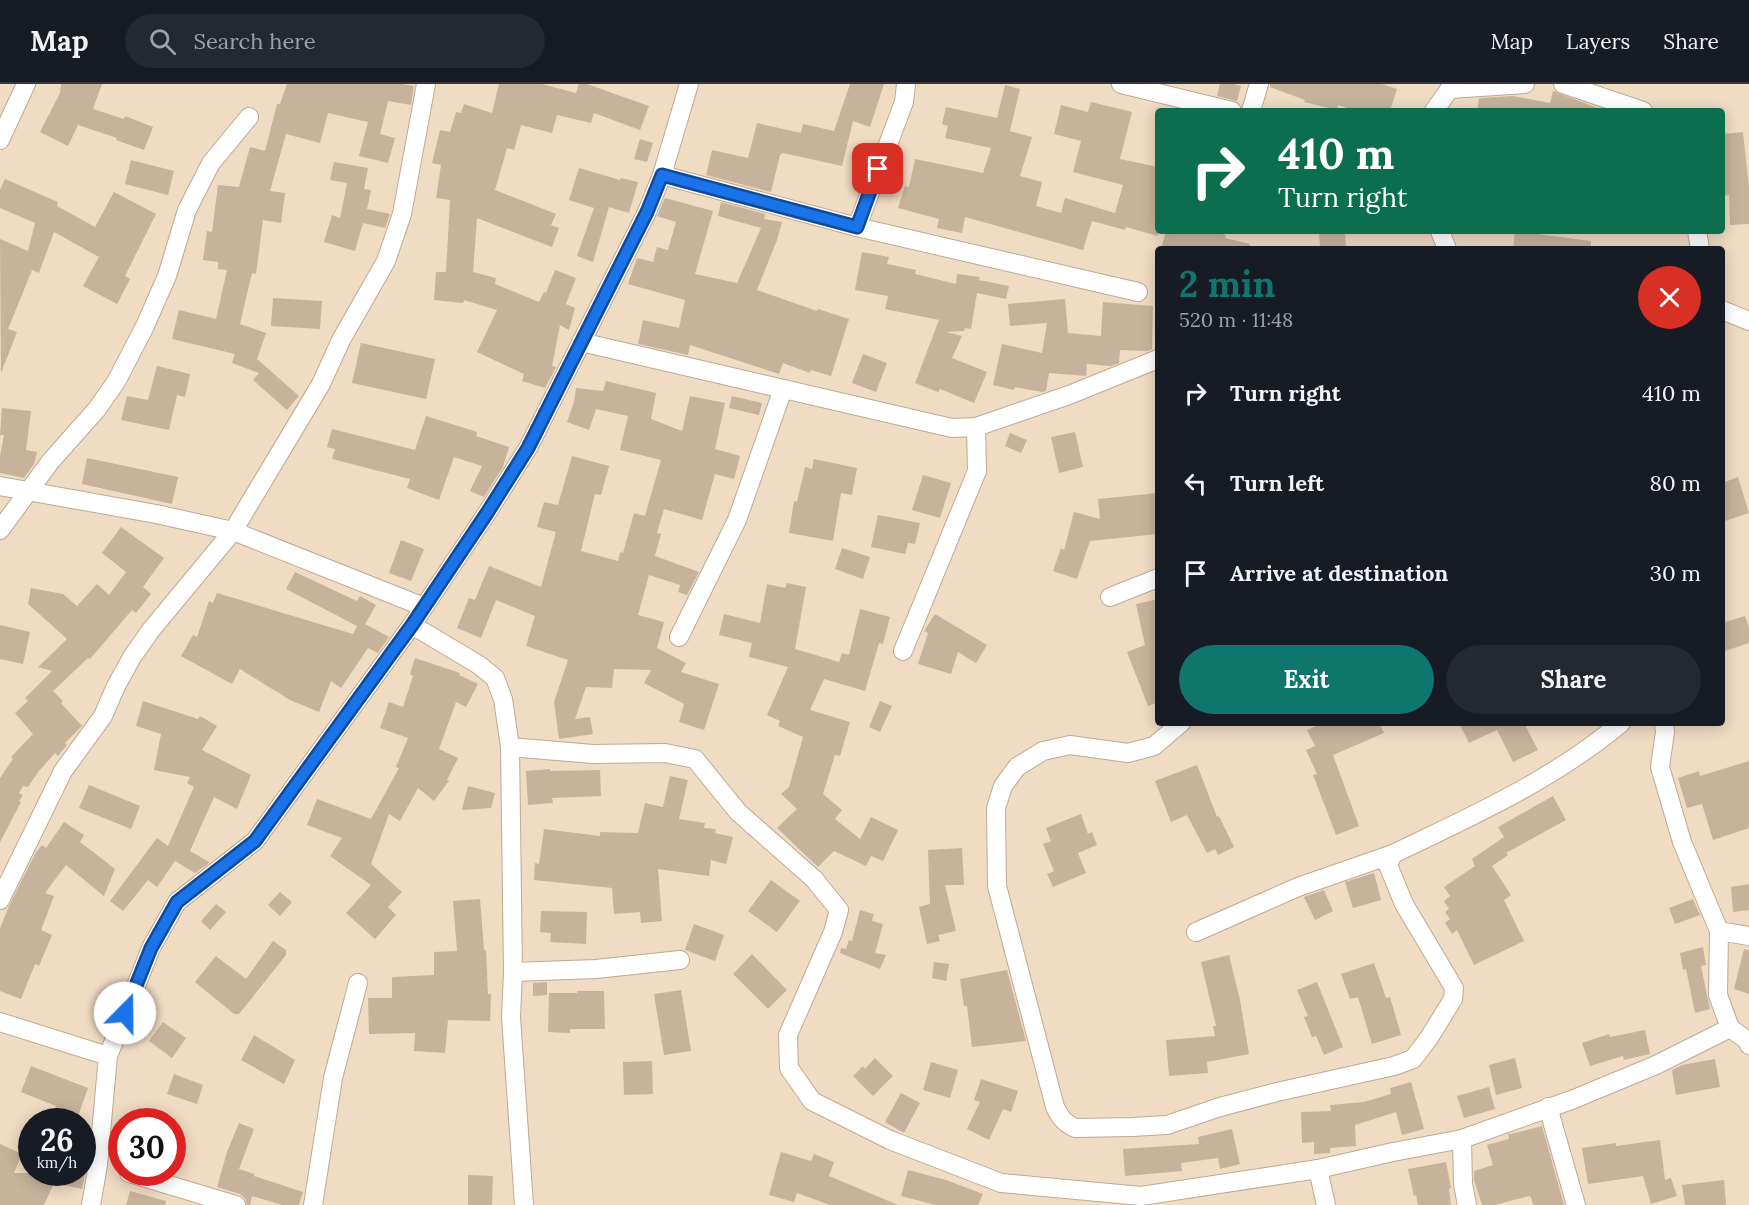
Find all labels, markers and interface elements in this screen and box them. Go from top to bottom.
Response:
search box [125,14,545,68]
text: Map [30,23,89,59]
icon: search [146,25,179,58]
text: Search here [194,27,316,55]
text: Map [1490,28,1533,55]
text: Layers [1566,28,1630,55]
text: Share [1663,28,1719,55]
text: 410 m [1278,127,1394,181]
icon: right [1179,132,1257,210]
pin [852,143,903,194]
icon: arrive [861,152,894,185]
text: Turn right [1278,180,1407,214]
text: 2 min [1179,261,1276,307]
button: close [1638,266,1701,329]
text: 520 m · 11:48 [1179,307,1293,332]
icon: right [1179,377,1212,410]
text: Turn right [1230,379,1341,407]
text: 410 m [1642,379,1701,407]
icon: left [1179,467,1212,500]
text: Turn left [1230,469,1324,497]
text: 80 m [1650,469,1701,497]
icon: arrive [1179,557,1212,590]
text: Arrive at destination [1230,559,1448,587]
text: 30 m [1650,559,1701,587]
button: Exit [1179,645,1434,714]
button: Share [1446,645,1701,714]
position arrow [93,981,157,1045]
speed limit sign: 30 [108,1108,186,1186]
text: 26 [40,1121,74,1159]
text: km/h [37,1153,77,1172]

